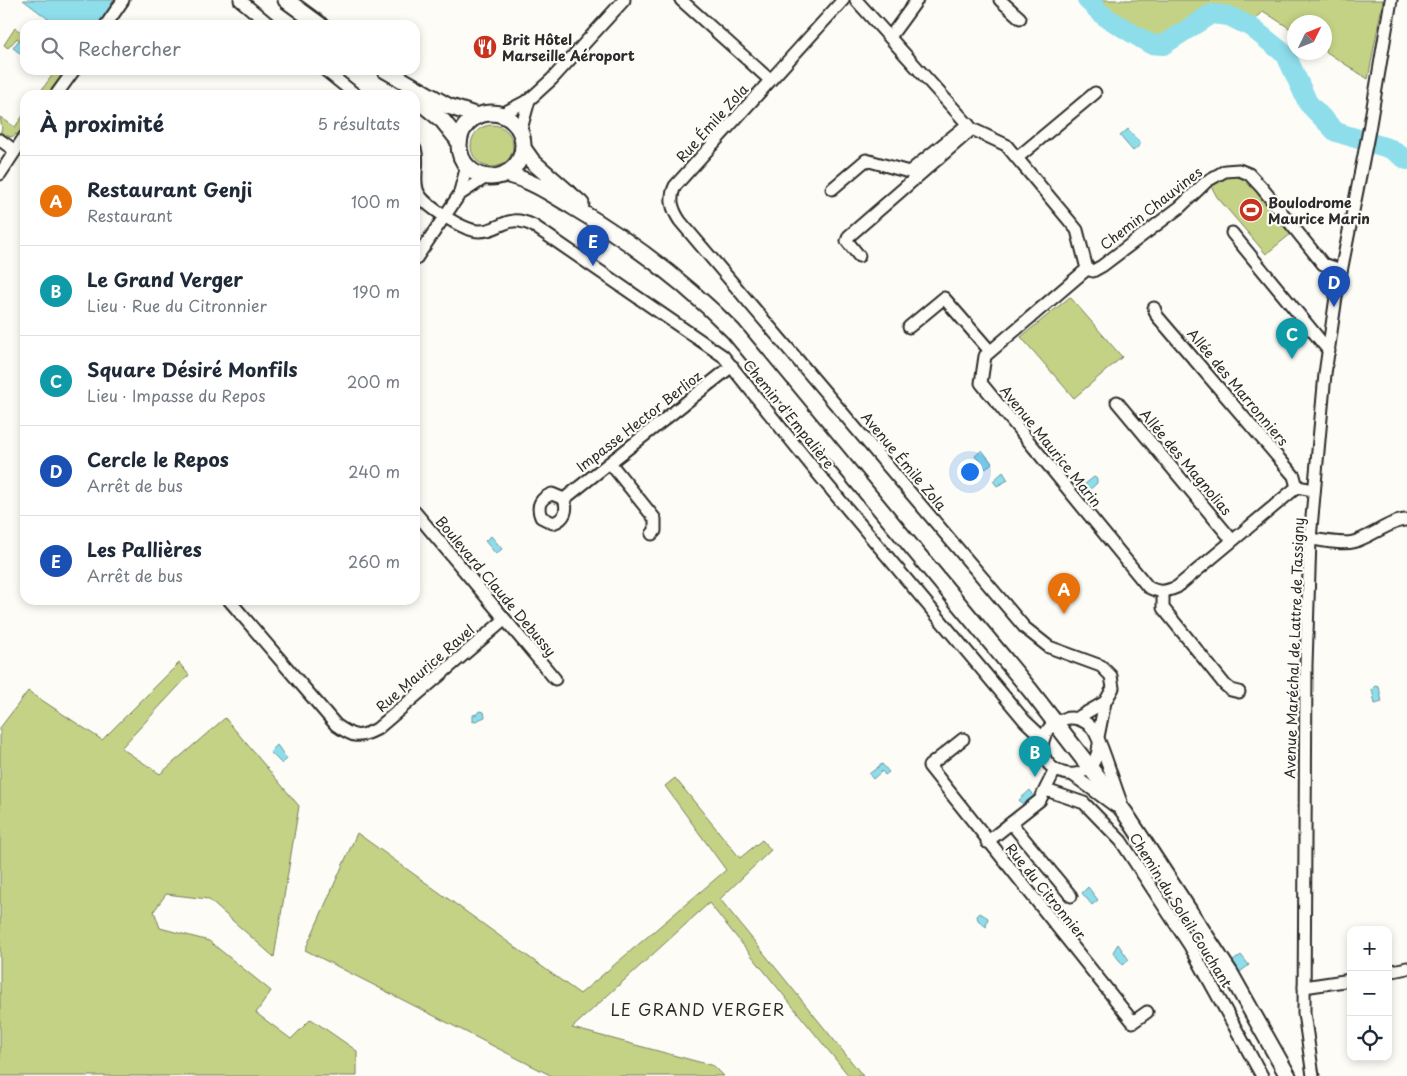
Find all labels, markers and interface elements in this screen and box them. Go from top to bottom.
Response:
north arrow [1287,15,1332,60]
search box [20,20,420,75]
place label: Brit Hôtel Marseille Aéroport [502,29,635,66]
icon: search [38,34,66,62]
text: Rechercher [78,34,181,62]
restaurant icon: Brit Hôtel Marseille Aéroport [472,34,498,60]
street label: Rue Émile Zola [671,79,753,167]
text: À proximité [40,107,164,139]
text: 5 résultats [317,111,400,135]
street label: Chemin Chauvines [1096,161,1206,255]
text: Restaurant Genji [87,175,252,203]
text: A [50,189,62,213]
text: 100 m [351,189,400,213]
place label: Boulodrome Maurice Marin [1268,192,1370,229]
sports icon: Boulodrome Maurice Marin [1238,197,1264,223]
text: Restaurant [87,203,173,227]
pin: E [577,225,609,266]
text: Le Grand Verger [87,265,243,293]
pin: D [1318,266,1350,307]
text: B [51,279,61,303]
text: 190 m [352,279,400,303]
text: Lieu · Rue du Citronnier [87,293,267,317]
pin: C [1276,318,1308,359]
street label: Allée des Marronniers [1182,324,1294,450]
text: Square Désiré Monfils [87,355,298,383]
street label: Chemin d'Empalière [738,355,840,473]
street label: Impasse Hector Berlioz [572,365,706,477]
text: C [50,369,62,393]
text: 200 m [347,369,400,393]
street label: Avenue Maurice Marin [995,381,1107,511]
text: Lieu · Impasse du Repos [87,383,265,407]
street label: Allée des Magnolias [1135,404,1237,520]
street label: Avenue Émile Zola [856,407,952,515]
text: Cercle le Repos [87,445,229,473]
text: D [50,459,62,483]
text: 240 m [348,459,400,483]
your location [957,459,983,485]
text: Arrêt de bus [87,473,183,497]
street label: Boulevard Claude Debussy [431,511,561,661]
street label: Avenue Maréchal de Lattre de Tassigny [1279,517,1309,779]
text: Les Pallières [87,535,202,563]
text: E [51,549,61,573]
text: 260 m [348,549,400,573]
text: Arrêt de bus [87,563,183,587]
pin: A [1048,573,1080,614]
street label: Rue Maurice Ravel [371,619,479,717]
pin: B [1019,736,1051,777]
street label: Chemin du Soleil Couchant [1125,829,1237,992]
street label: Rue du Citronnier [1001,839,1092,944]
map controls [1347,926,1392,1061]
button: + [1347,926,1392,971]
button: − [1347,971,1392,1016]
district label: LE GRAND VERGER [611,997,785,1021]
button: locate [1347,1016,1392,1061]

